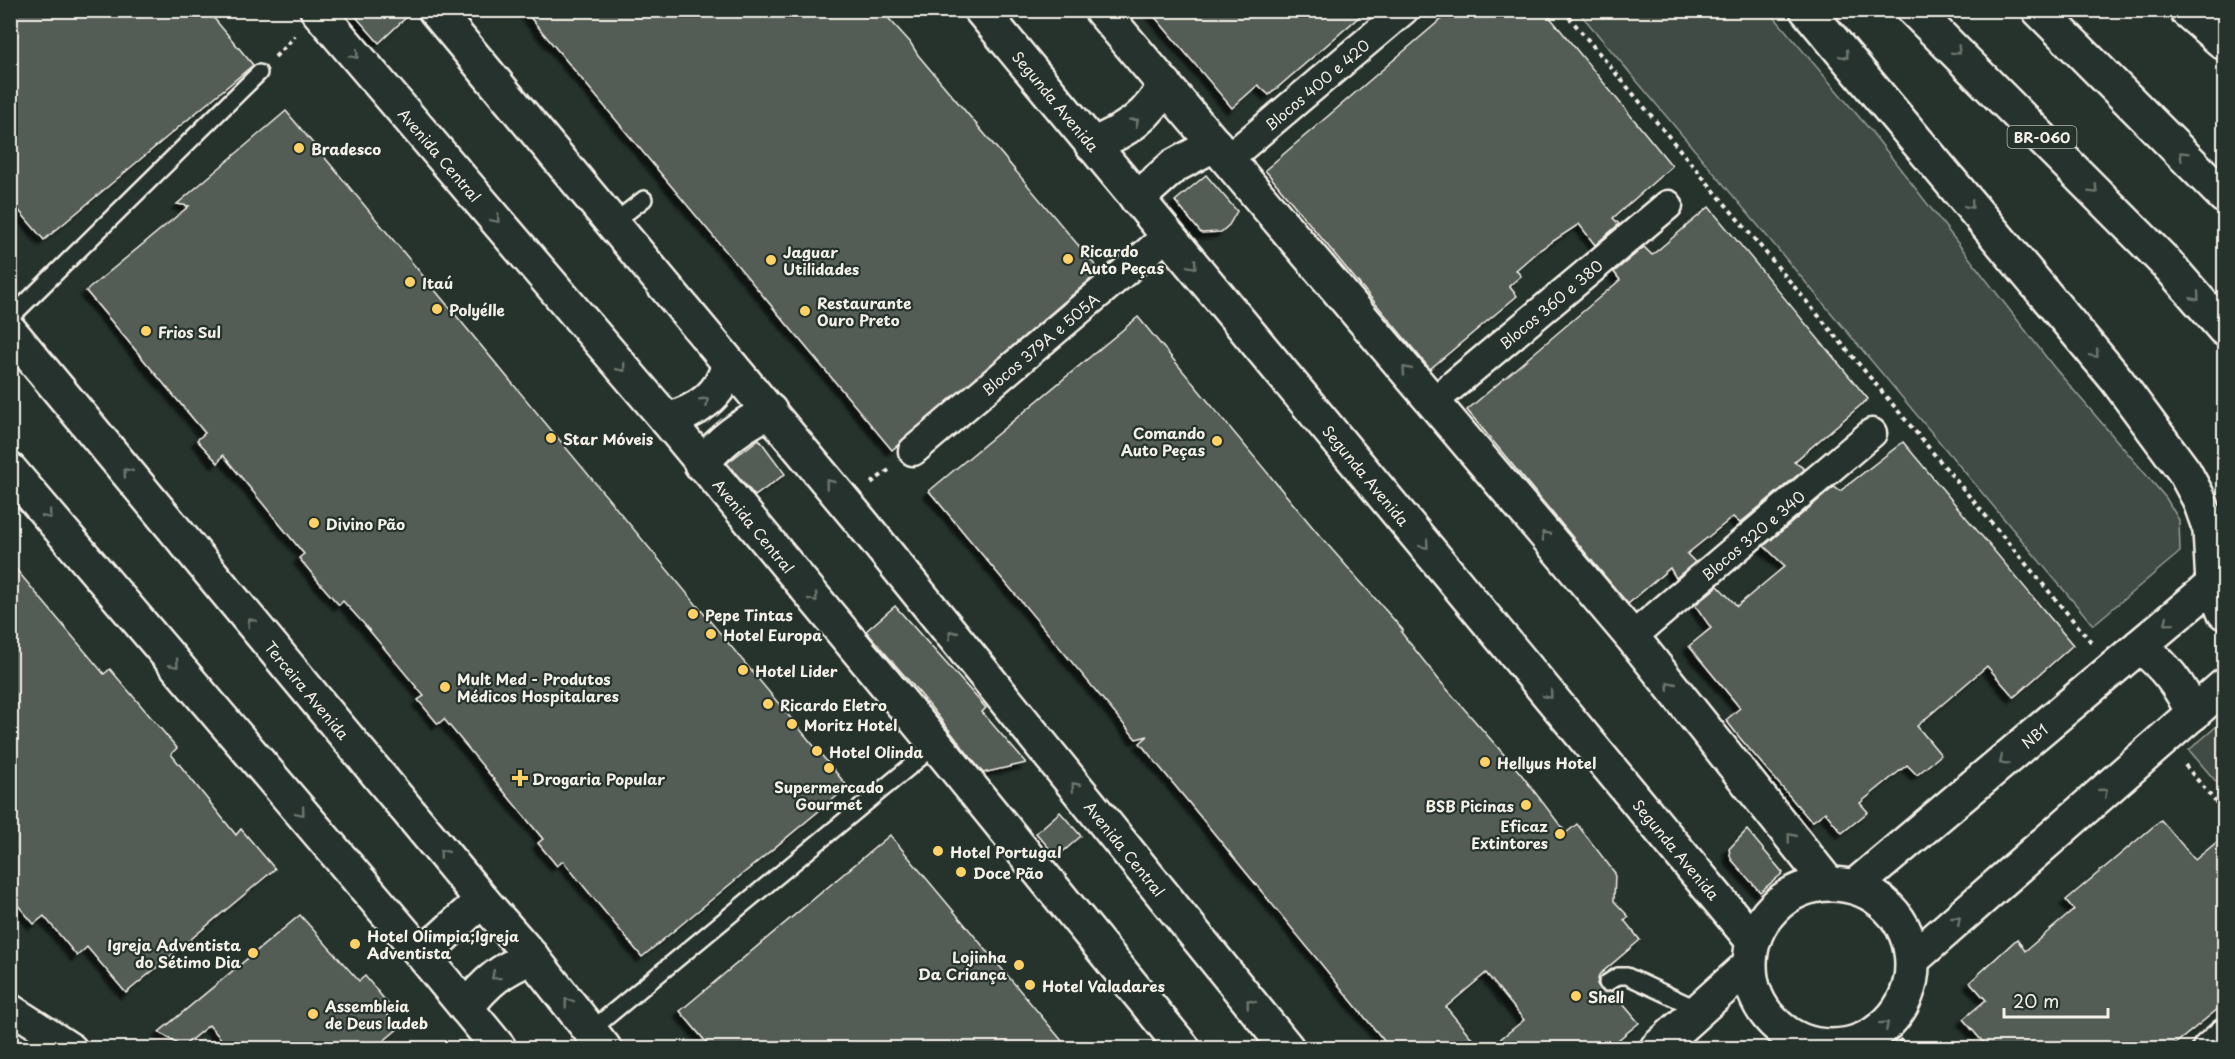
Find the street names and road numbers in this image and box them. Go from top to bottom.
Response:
street label: Blocos 400 e 420 [1259,33,1374,135]
street label: Segunda Avenida [1008,45,1105,157]
street label: Avenida Central [394,103,487,206]
road number: BR-060 [2008,126,2076,148]
street label: Blocos 360 e 380 [1493,253,1607,354]
street label: Blocos 379A e 505A [976,287,1104,400]
street label: Segunda Avenida [1318,420,1416,531]
street label: Avenida Central [708,473,801,578]
street label: Blocos 320 e 340 [1696,484,1809,585]
street label: Terceira Avenida [260,635,356,744]
street label: NB1 [2016,717,2052,753]
street label: Segunda Avenida [1628,794,1726,905]
street label: Avenida Central [1080,796,1171,901]

